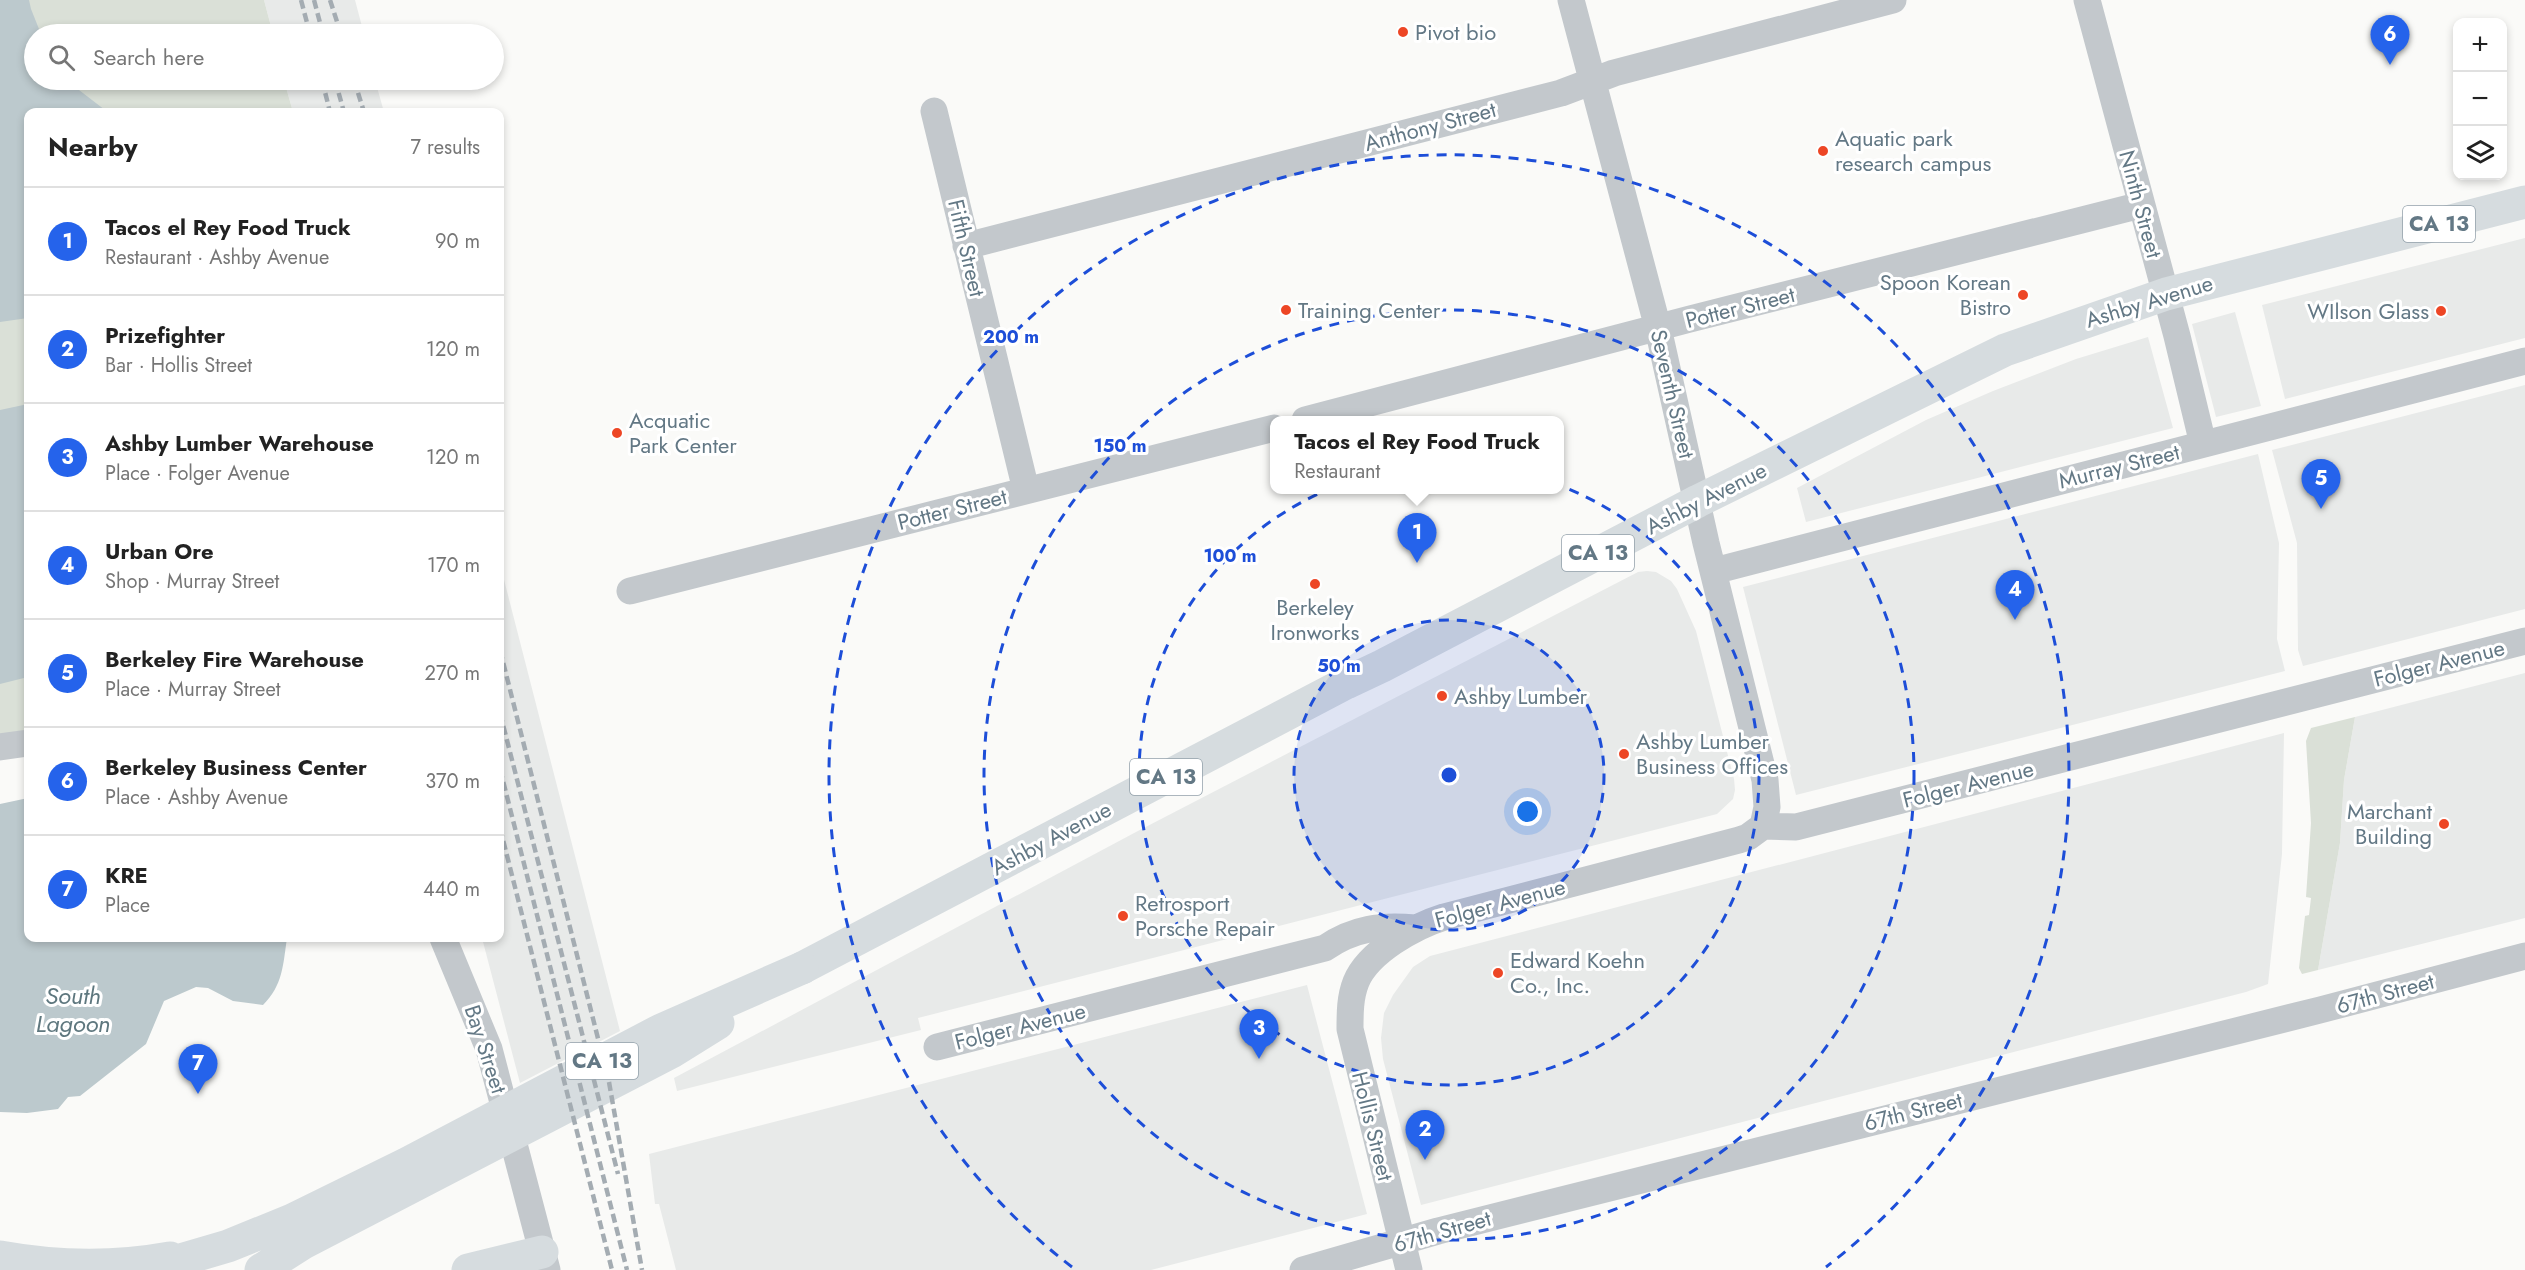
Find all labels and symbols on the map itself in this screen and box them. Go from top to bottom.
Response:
place label: Pivot bio [1415,16,1496,48]
pin: 6 [2370,16,2410,65]
marker: Pivot bio [1396,25,1410,39]
street label: Anthony Street [1361,93,1500,159]
place label: Aquatic park research campus [1835,122,1992,179]
marker: Aquatic park research campus [1816,144,1830,158]
street label: Ninth Street [2111,147,2171,262]
street label: Fifth Street [940,196,994,300]
road number: CA 13 [2403,206,2475,242]
place label: Spoon Korean Bistro [1880,266,2011,323]
street label: Ashby Avenue [2081,266,2217,336]
street label: Potter Street [1682,278,1799,336]
marker: Spoon Korean Bistro [2016,288,2030,302]
place label: Training Center [1298,294,1441,326]
place label: WIlson Glass [2307,295,2429,327]
marker: Training Center [1279,303,1293,317]
marker: WIlson Glass [2434,304,2448,318]
text: 200 m [983,324,1039,350]
street label: Seventh Street [1643,326,1704,462]
place label: Acquatic Park Center [629,404,737,461]
marker: Acquatic Park Center [610,426,624,440]
text: 150 m [1094,433,1146,459]
street label: Murray Street [2055,435,2184,496]
street label: Ashby Avenue [1640,454,1772,542]
pin: 5 [2302,460,2340,509]
street label: Potter Street [894,480,1011,538]
pin: 1 [1398,514,1436,563]
road number: CA 13 [1562,535,1634,571]
text: 100 m [1203,543,1257,569]
pin: 4 [1996,570,2034,620]
marker: Berkeley Ironworks [1308,577,1322,591]
place label: Berkeley Ironworks [1271,591,1360,648]
street label: Folger Avenue [2370,631,2508,695]
text: 50 m [1317,653,1361,679]
place label: Ashby Lumber [1454,680,1587,712]
marker: Ashby Lumber [1435,689,1449,703]
place label: Ashby Lumber Business Offices [1636,725,1788,782]
marker: Ashby Lumber Business Offices [1617,747,1631,761]
street label: Folger Avenue [1899,752,2037,816]
road number: CA 13 [1130,759,1202,795]
centre of rings [1439,765,1459,785]
street label: Ashby Avenue [985,793,1117,883]
place label: Marchant Building [2347,795,2433,852]
your location [1513,797,1542,826]
marker: Marchant Building [2437,817,2451,831]
street label: Folger Avenue [1431,870,1569,936]
place label: Retrosport Porsche Repair [1135,887,1275,944]
marker: Retrosport Porsche Repair [1116,909,1130,923]
place label: Edward Koehn Co., Inc. [1510,944,1645,1001]
street label: 67th Street [2332,964,2438,1021]
marker: Edward Koehn Co., Inc. [1491,966,1505,980]
water label: South Lagoon [36,978,110,1041]
street label: Folger Avenue [951,994,1089,1058]
street label: Bay Street [457,1001,516,1098]
pin: 3 [1240,1010,1278,1059]
road number: CA 13 [566,1043,638,1079]
pin: 7 [178,1044,218,1094]
street label: Hollis Street [1344,1068,1402,1185]
street label: 67th Street [1861,1083,1966,1139]
pin: 2 [1406,1110,1444,1160]
street label: 67th Street [1389,1202,1495,1260]

